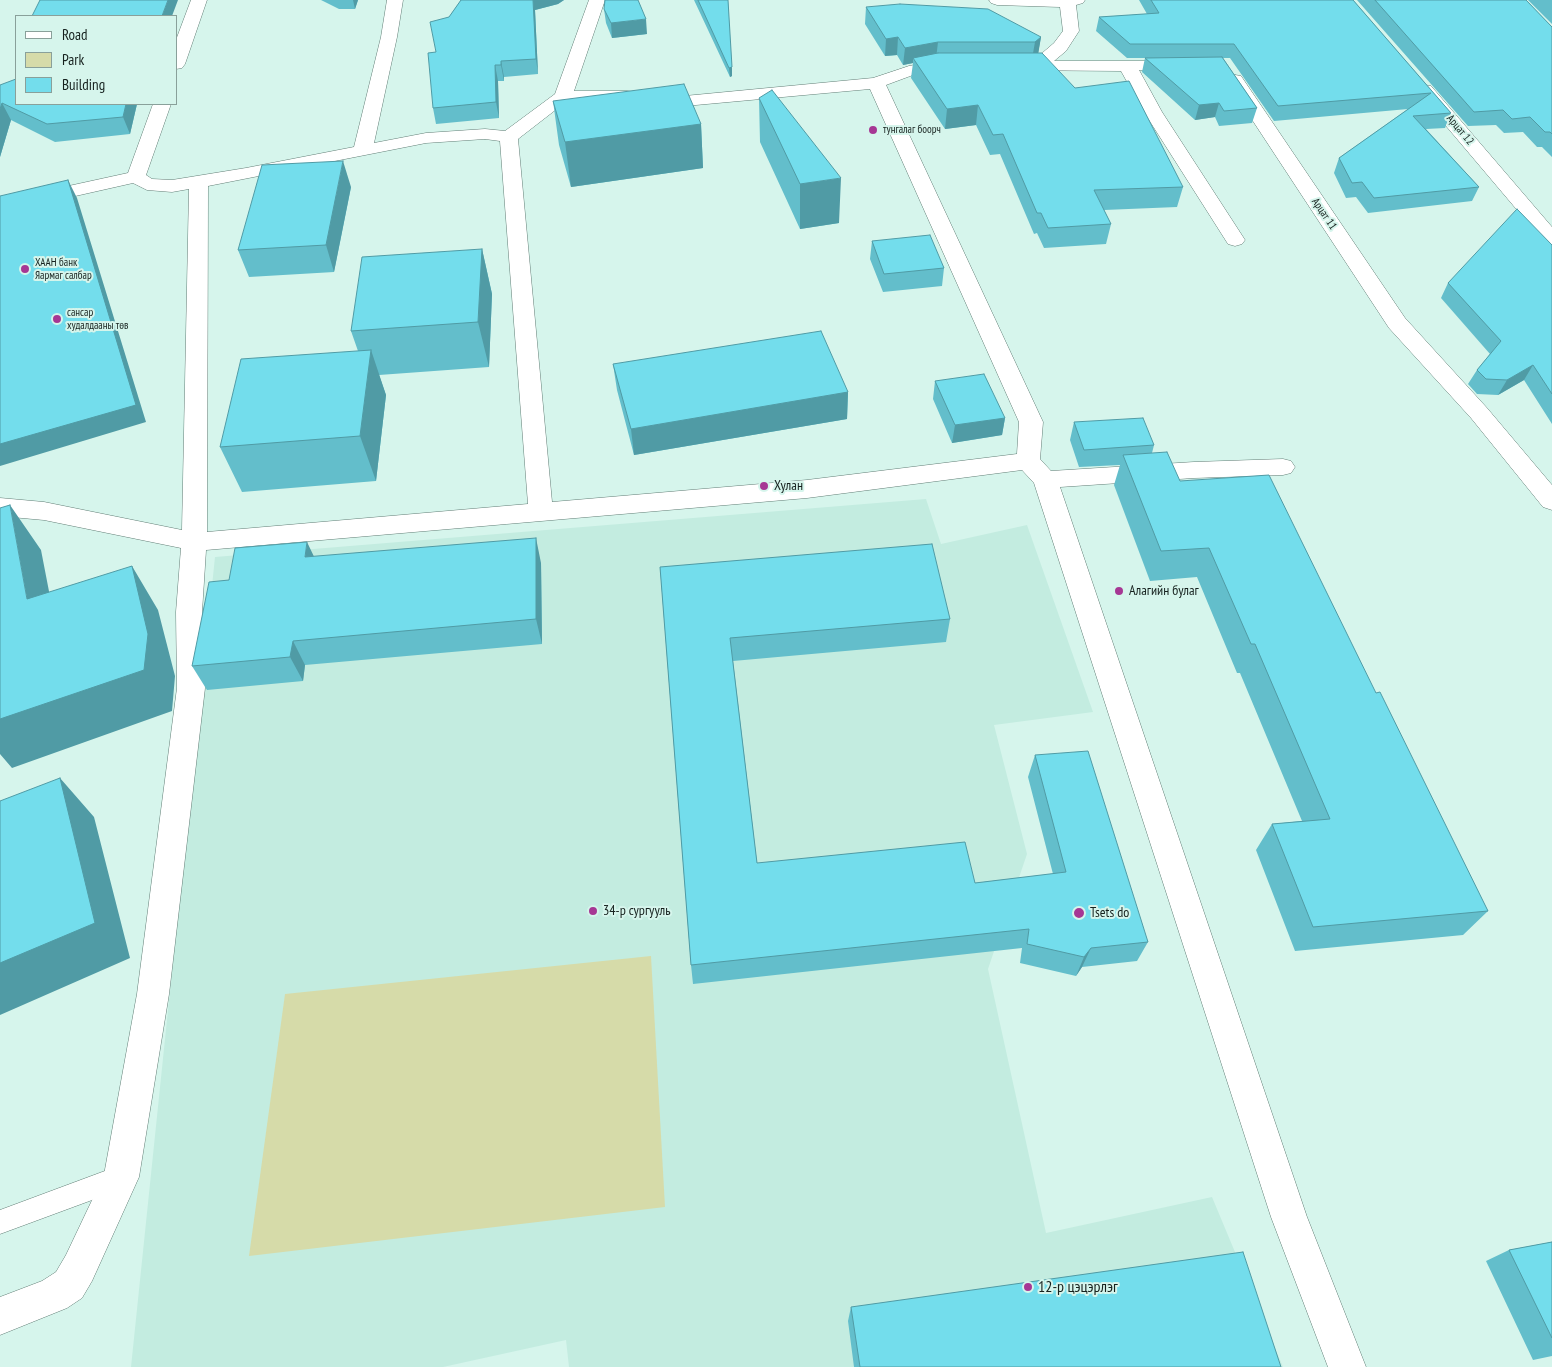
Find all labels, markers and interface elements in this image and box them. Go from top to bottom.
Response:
legend [15,15,178,105]
text: Road [62,25,88,44]
text: Park [62,50,84,69]
text: Building [62,75,105,94]
street label: Арцат 12 [1444,112,1476,148]
place label: тунгалаг боорч [883,123,941,137]
marker: тунгалаг боорч [867,124,879,136]
street label: Арцат 11 [1309,196,1339,232]
place label: ХААН банк Яармаг салбар [35,256,92,282]
marker: ХААН банк Яармаг салбар [19,263,31,275]
place label: сансар худалдааны төв [67,306,128,332]
marker: сансар худалдааны төв [51,313,63,325]
place label: Хулан [774,478,803,494]
marker: Хулан [758,480,770,492]
place label: Алагийн булаг [1129,583,1199,599]
marker: Алагийн булаг [1113,585,1125,597]
place label: 34-р сургууль [603,903,670,919]
marker: 34-р сургууль [587,905,599,917]
place label: Tsets do [1090,905,1129,921]
marker: Tsets do [1072,906,1086,920]
place label: 12-р цэцэрлэг [1038,1277,1118,1297]
marker: 12-р цэцэрлэг [1022,1281,1034,1293]

